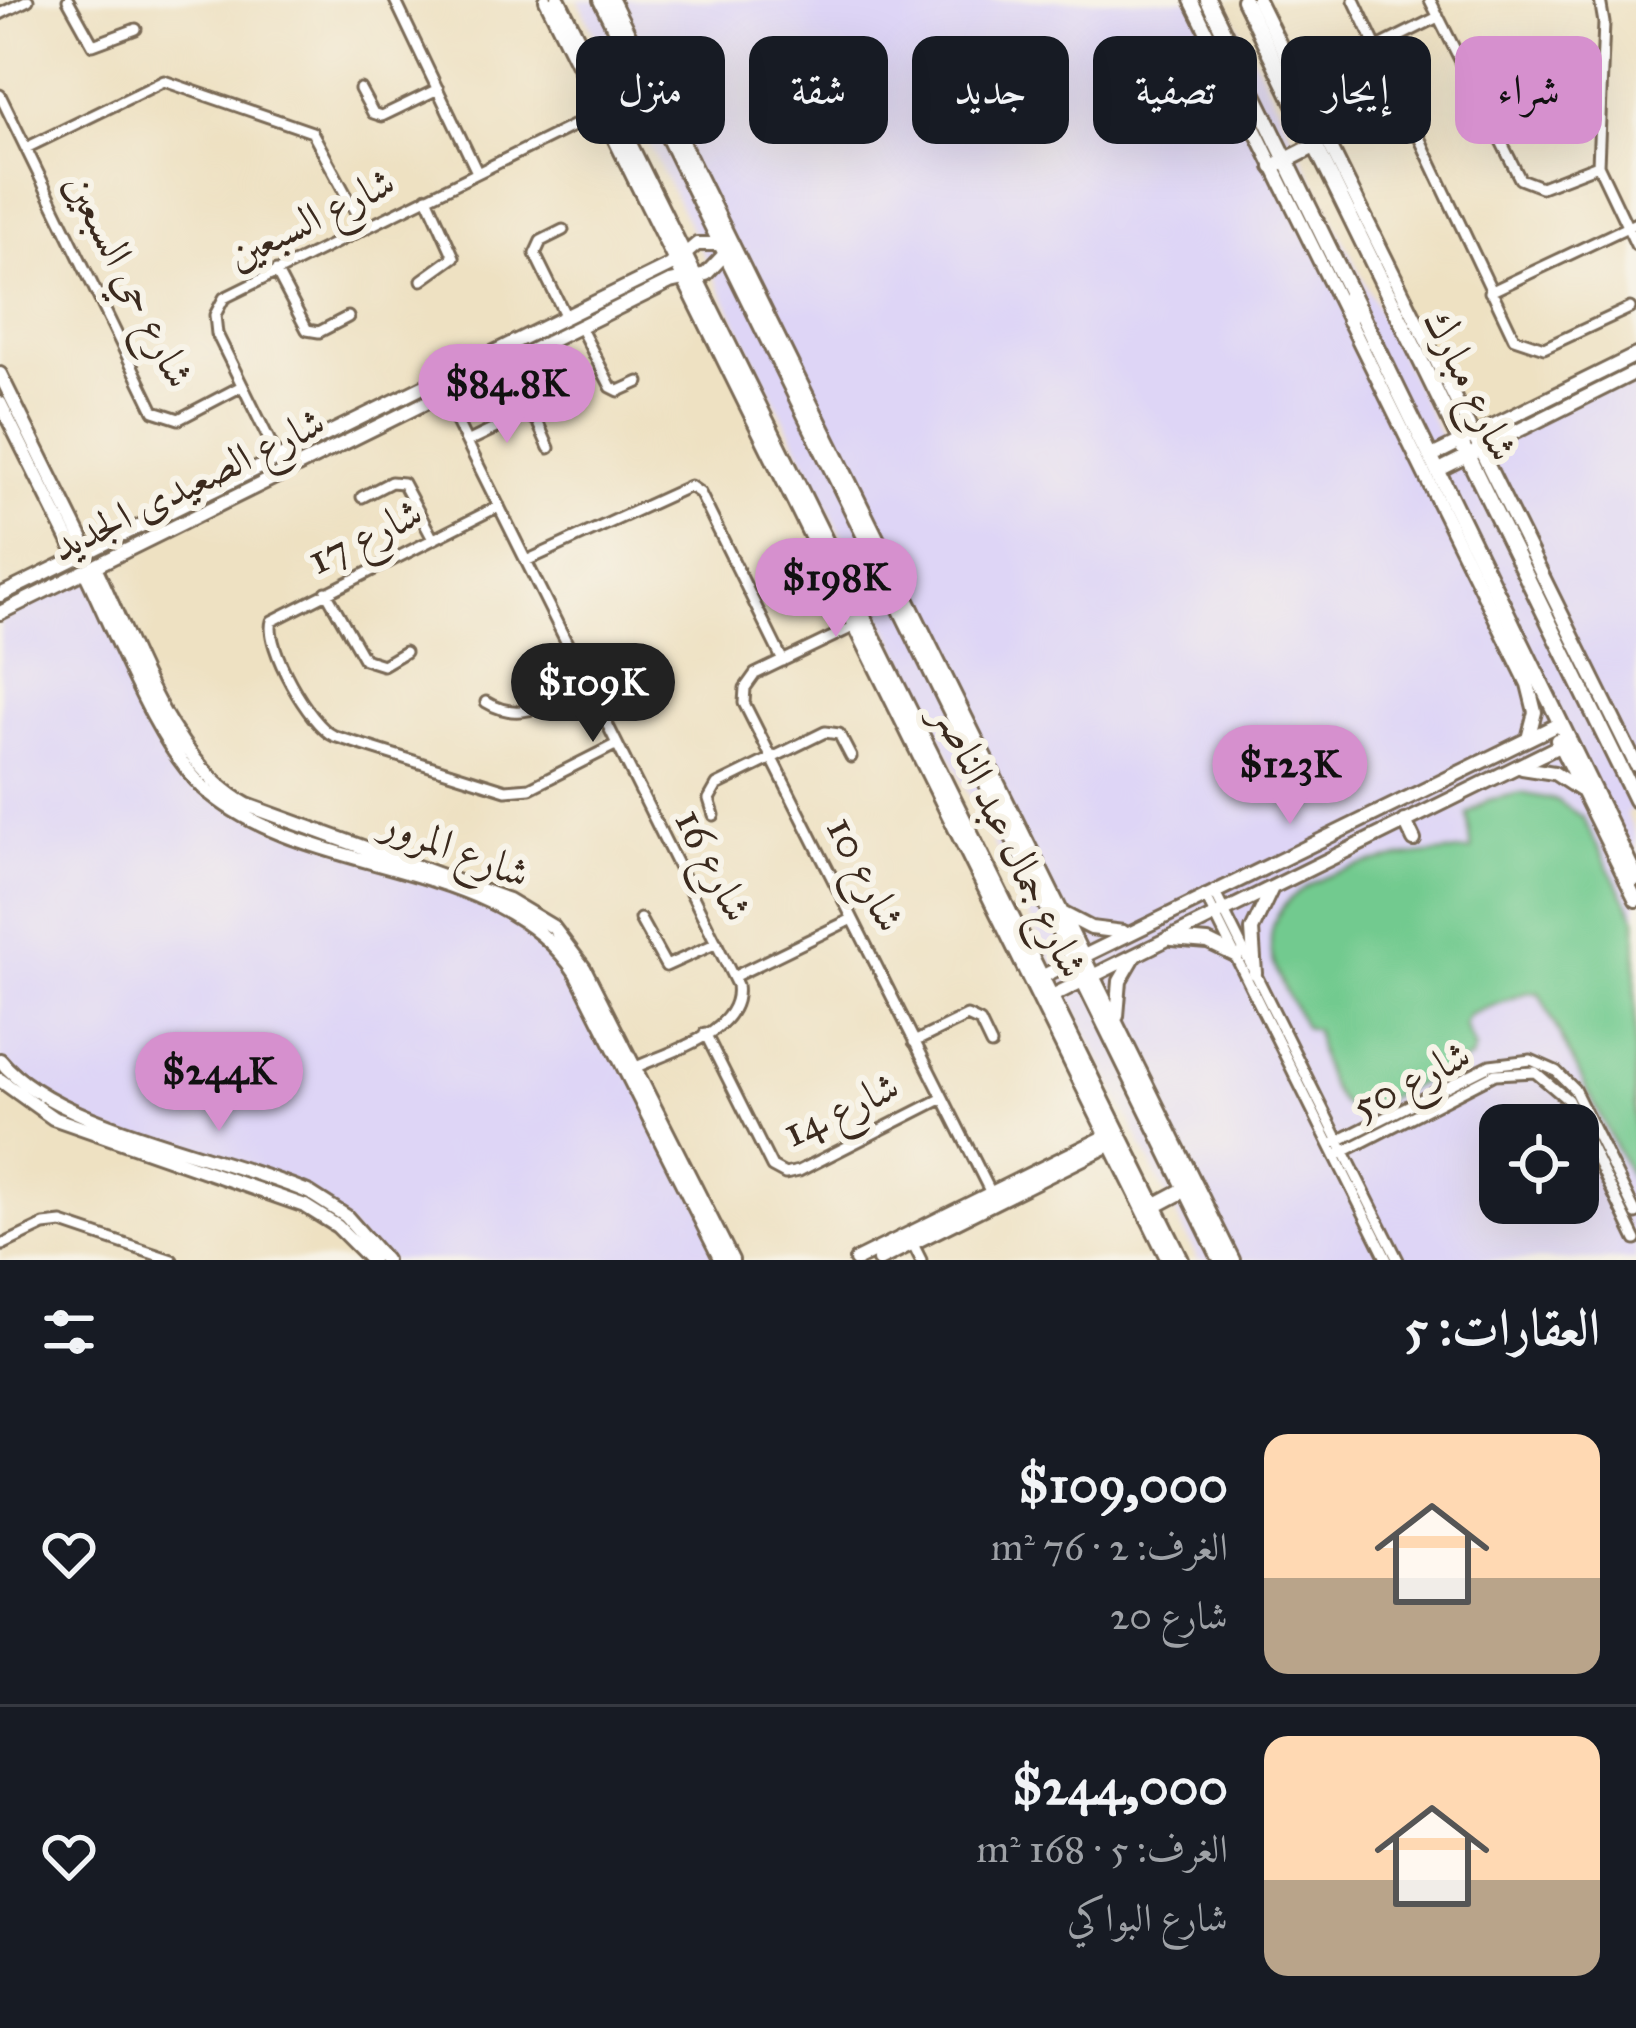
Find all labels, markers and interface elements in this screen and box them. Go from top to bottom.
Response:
chip: منزل [576,36,725,144]
chip: شقة [749,36,888,144]
chip: جديد [912,36,1069,144]
chip: تصفية [1093,36,1257,144]
chip: إيجار [1281,36,1431,144]
chip: شراء [1455,36,1602,144]
street label: شارع السبعين [219,155,407,289]
street label: شارع حي السبعين [46,164,206,400]
street label: شارع مبارك [1404,301,1530,473]
pin: $84.8K [409,344,605,446]
text: $84.8K [445,359,569,407]
street label: شارع الصعيدى الجديد [43,395,337,581]
street label: شارع 17 [299,486,435,594]
pin: $198K [752,538,920,640]
text: $198K [782,553,890,601]
pin: $109K [509,643,677,745]
text: $109K [538,658,648,706]
street label: شارع جمال عبد الناصر [913,692,1100,990]
pin: $123K [1206,725,1374,827]
text: $123K [1239,740,1341,788]
street label: شارع المرور [368,795,537,908]
street label: شارع 16 [656,800,764,934]
street label: شارع 10 [807,807,917,945]
street label: شارع 50 [1343,1028,1483,1140]
pin: $244K [135,1032,303,1134]
text: $244K [162,1047,276,1095]
street label: شارع 14 [775,1060,911,1166]
map controls [1479,1104,1599,1224]
button: locate [1479,1104,1599,1224]
text: العقارات: 5 [1404,1297,1600,1359]
icon: filters [36,1299,102,1365]
text: $109,000 [1018,1454,1228,1516]
icon: home [1360,1482,1504,1626]
icon: heart [36,1521,102,1587]
text: الغرف: 2 · 76 m² [991,1523,1228,1571]
text: شارع 20 [1110,1592,1228,1640]
text: $244,000 [1012,1756,1228,1818]
icon: home [1360,1784,1504,1928]
icon: heart [36,1823,102,1889]
text: الغرف: 5 · 168 m² [976,1825,1228,1873]
text: شارع البواكي [1067,1894,1228,1942]

